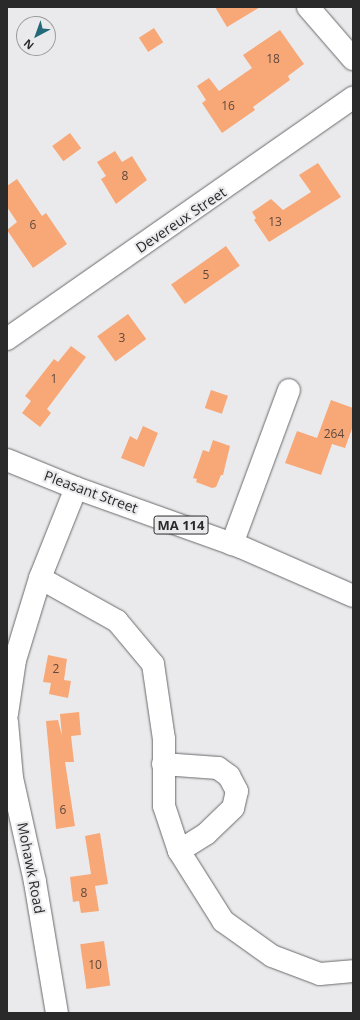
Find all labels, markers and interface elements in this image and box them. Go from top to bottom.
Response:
north arrow [16,16,56,56]
text: N [20,36,37,53]
house number: 18 [266,52,280,66]
house number: 16 [221,99,235,113]
house number: 8 [122,169,128,183]
street label: Devereux Street [133,184,229,256]
house number: 13 [268,215,282,229]
house number: 6 [30,218,36,232]
house number: 5 [203,268,209,282]
house number: 3 [119,331,125,345]
house number: 1 [51,372,57,386]
house number: 264 [324,427,344,441]
street label: Pleasant Street [42,467,140,517]
road number: MA 114 [153,514,209,536]
house number: 2 [53,662,59,676]
house number: 6 [60,803,66,817]
street label: Mohawk Road [14,821,48,915]
house number: 8 [81,886,87,900]
house number: 10 [88,958,102,972]

